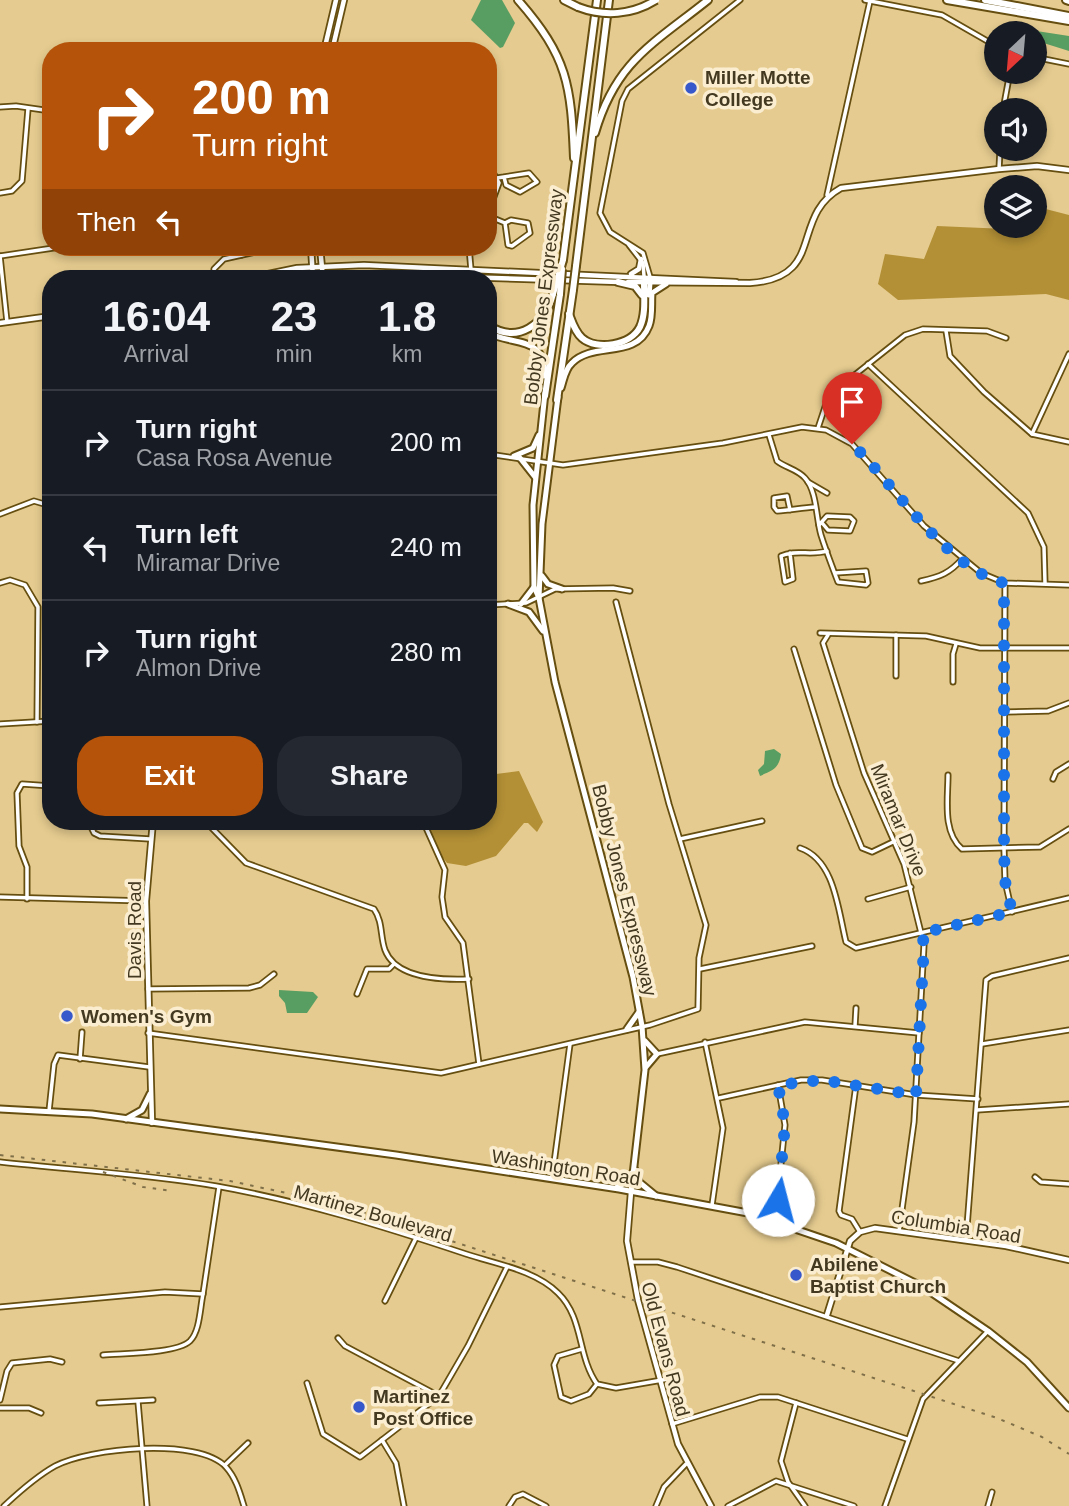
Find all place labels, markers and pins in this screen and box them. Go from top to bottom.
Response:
place label: Miller Motte College [705,67,811,110]
marker: Miller Motte College [683,80,699,96]
pin [822,372,882,444]
place label: Women's Gym [81,1006,212,1027]
marker: Women's Gym [59,1008,75,1024]
place label: Abilene Baptist Church [810,1254,946,1297]
marker: Abilene Baptist Church [788,1267,804,1283]
place label: Martinez Post Office [373,1386,473,1429]
marker: Martinez Post Office [351,1399,367,1415]

